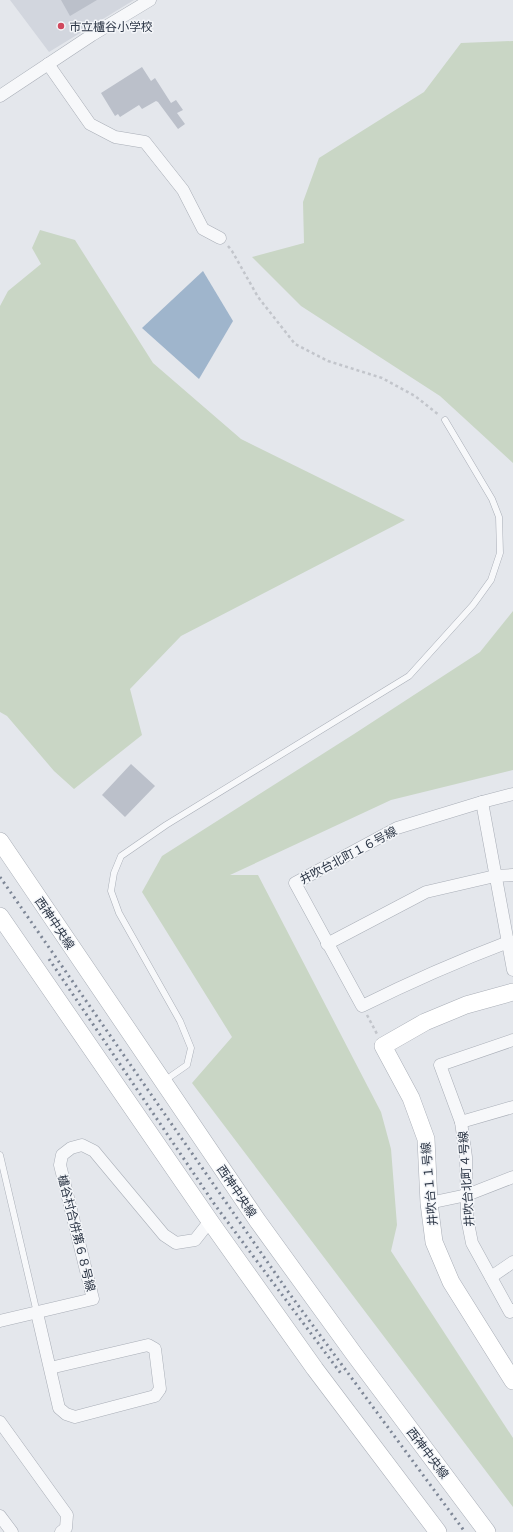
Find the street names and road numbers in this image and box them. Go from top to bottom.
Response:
street label: 井吹台北町１６号線 [297,823,399,887]
street label: 西神中央線 [32,894,78,952]
street label: 井吹台北町４号線 [455,1131,477,1227]
street label: 井吹台１１号線 [418,1141,440,1227]
street label: 西神中央線 [214,1162,260,1220]
street label: 櫨谷村合併第６８号線 [55,1173,99,1293]
street label: 西神中央線 [404,1425,452,1481]

